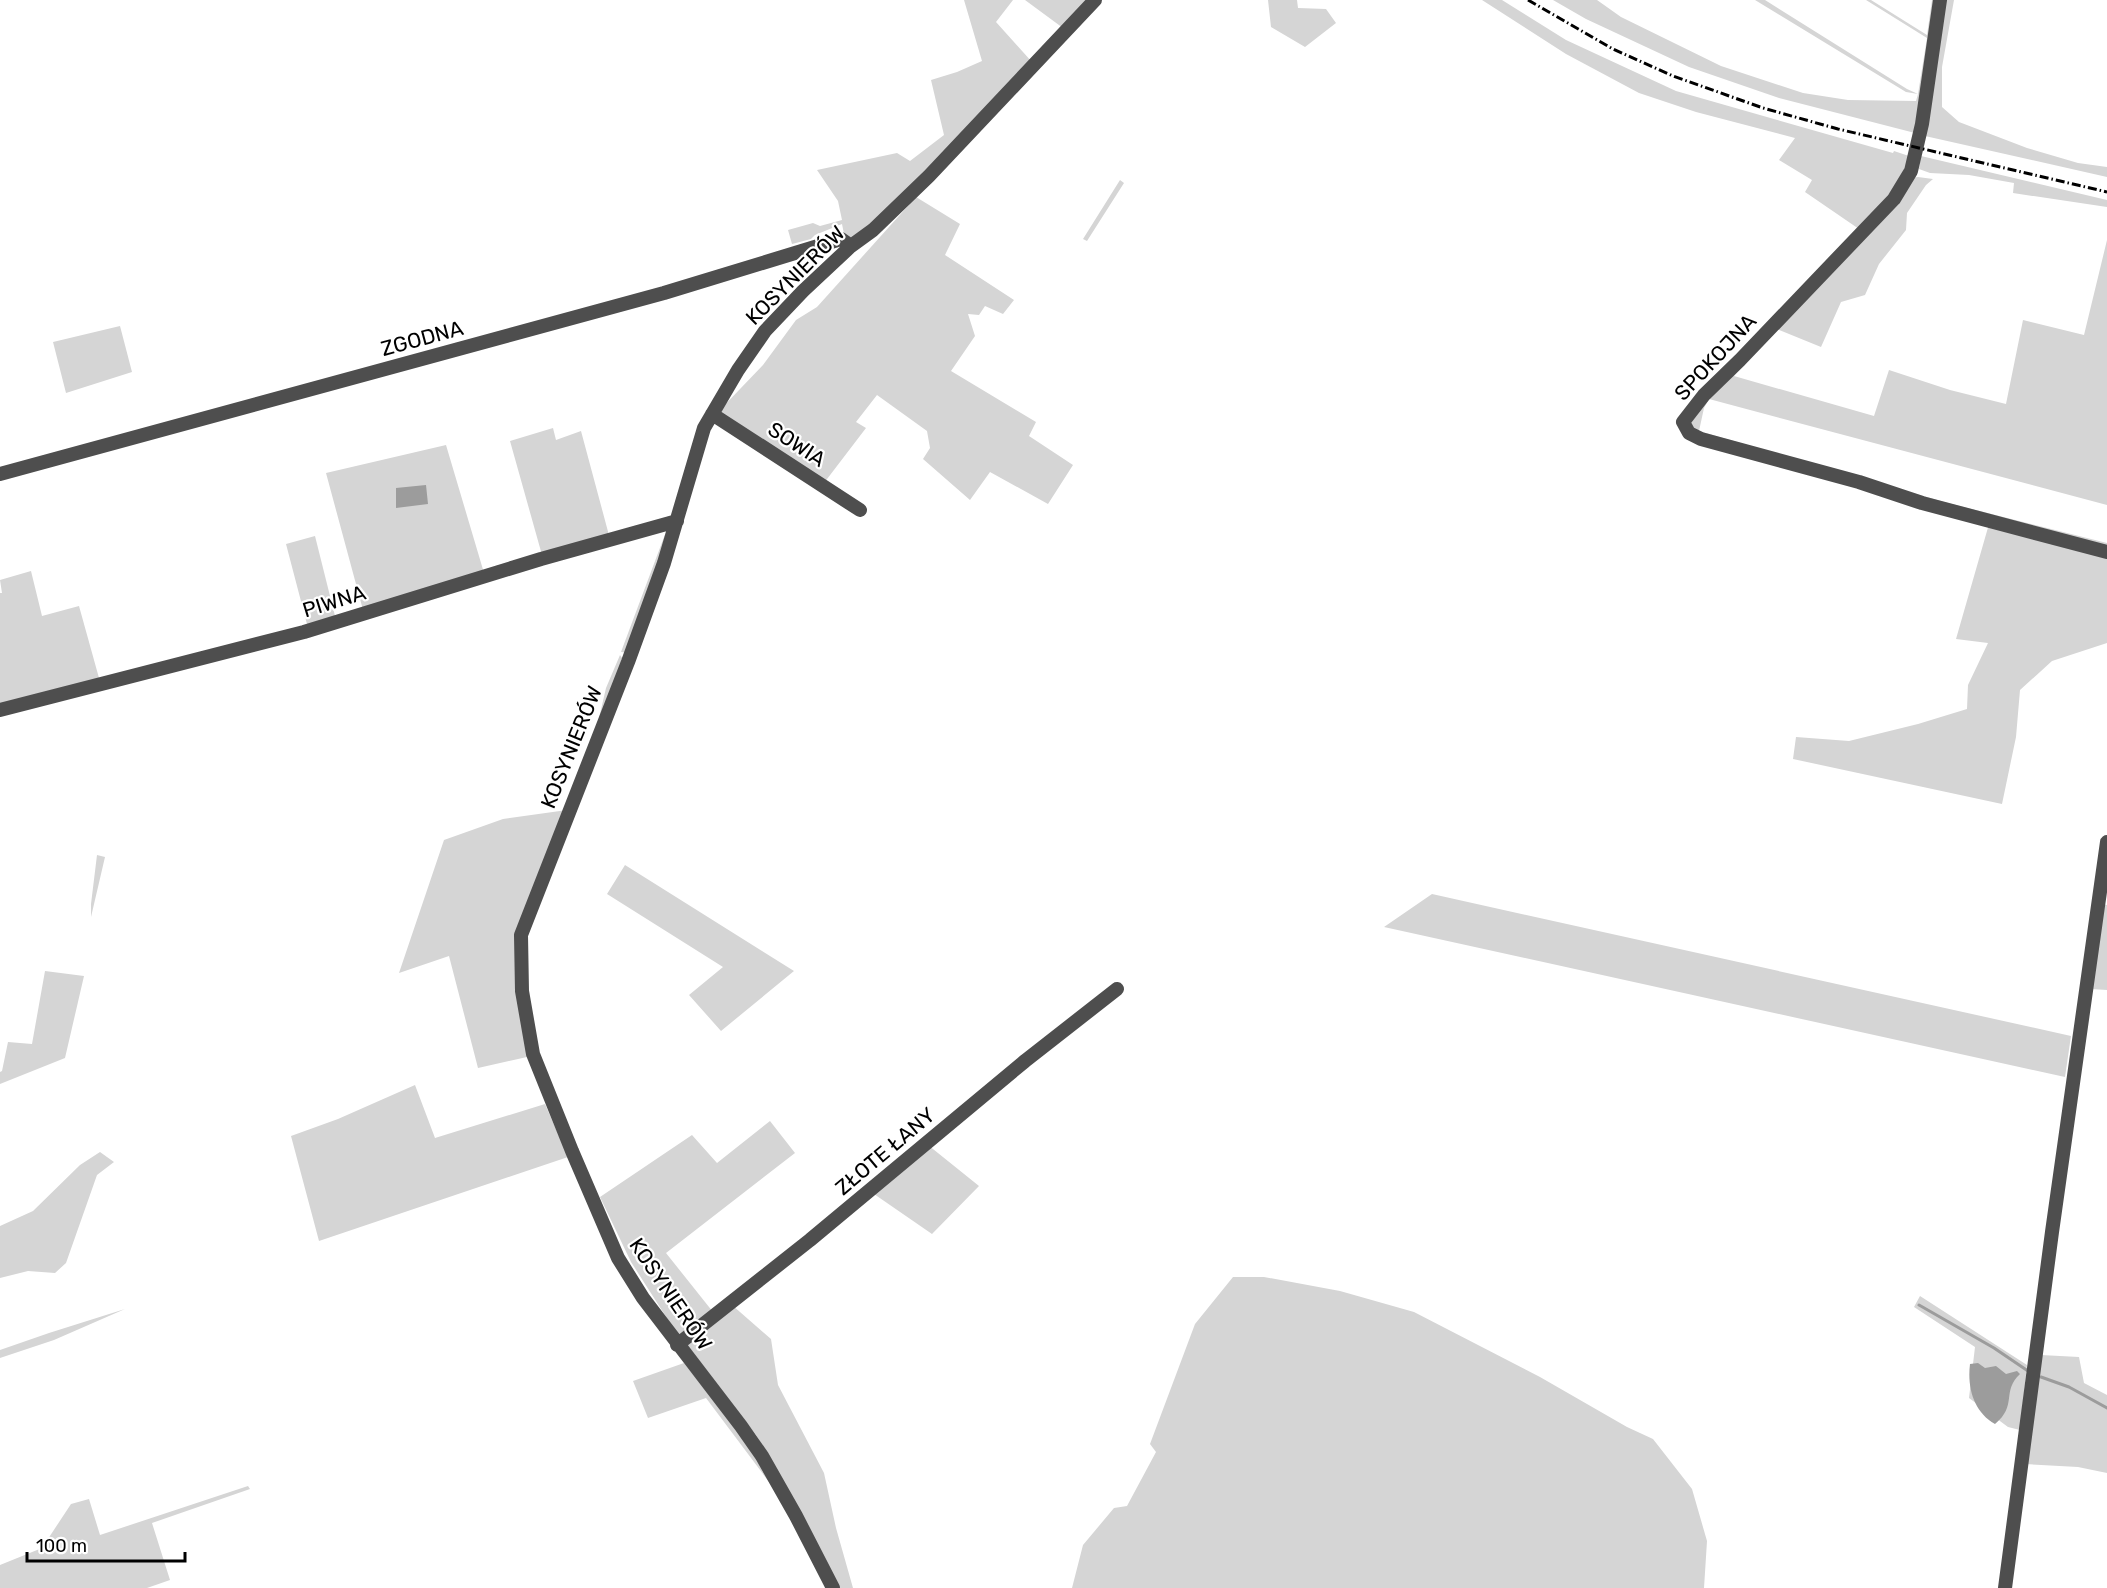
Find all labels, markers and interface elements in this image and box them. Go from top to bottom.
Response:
street label: KOSYNIERÓW [740,220,850,330]
street label: SPOKOJNA [1669,309,1761,405]
street label: ZGODNA [378,315,466,361]
street label: SOWIA [763,416,831,472]
street label: PIWNA [299,580,369,622]
street label: KOSYNIERÓW [535,682,607,812]
street label: ZŁOTE ŁANY [830,1102,940,1200]
street label: KOSYNIERÓW [624,1233,718,1355]
scale bar [27,1525,184,1563]
text: 100 m [36,1535,87,1557]

